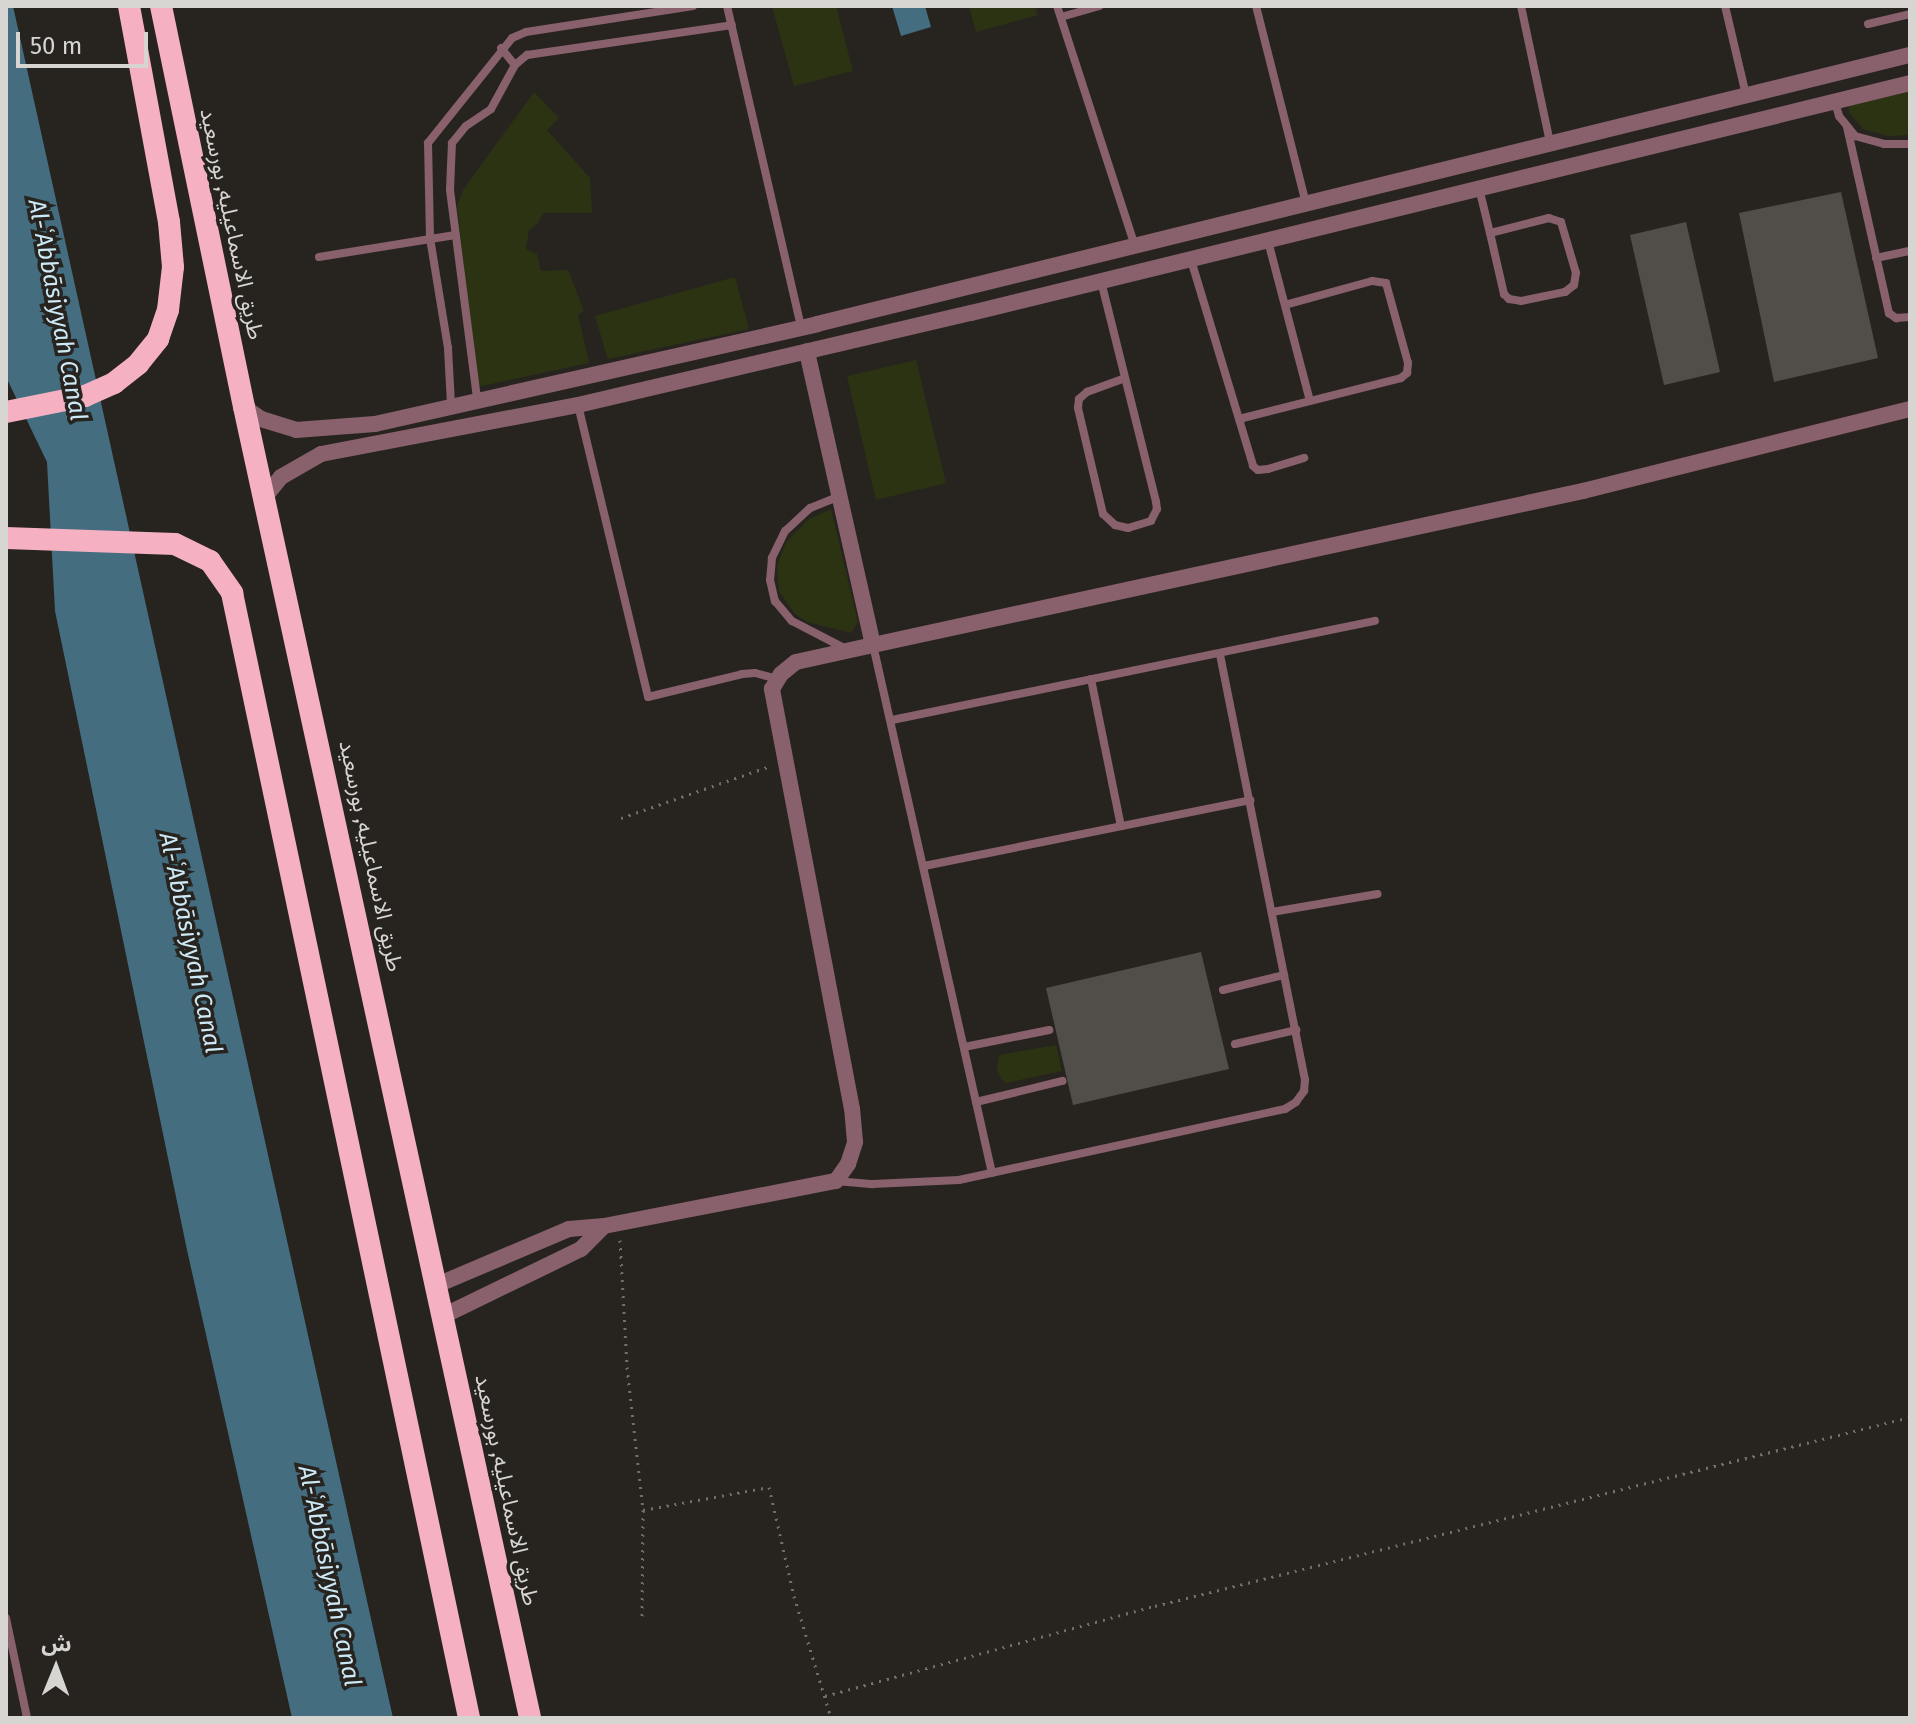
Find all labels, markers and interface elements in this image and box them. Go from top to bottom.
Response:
scale bar [20,16,152,66]
text: 50 m [30,32,82,60]
street label: طريق الاسماعيليه, بورسعيد [195,106,269,342]
water label: Al-ʿAbbāsiyyah Canal [21,197,93,423]
street label: طريق الاسماعيليه, بورسعيد [334,738,408,974]
water label: Al-ʿAbbāsiyyah Canal [153,830,227,1056]
street label: طريق الاسماعيليه, بورسعيد [470,1372,544,1608]
water label: Al-ʿAbbāsiyyah Canal [292,1463,366,1689]
north arrow [16,1628,96,1708]
text: ش [41,1630,72,1657]

